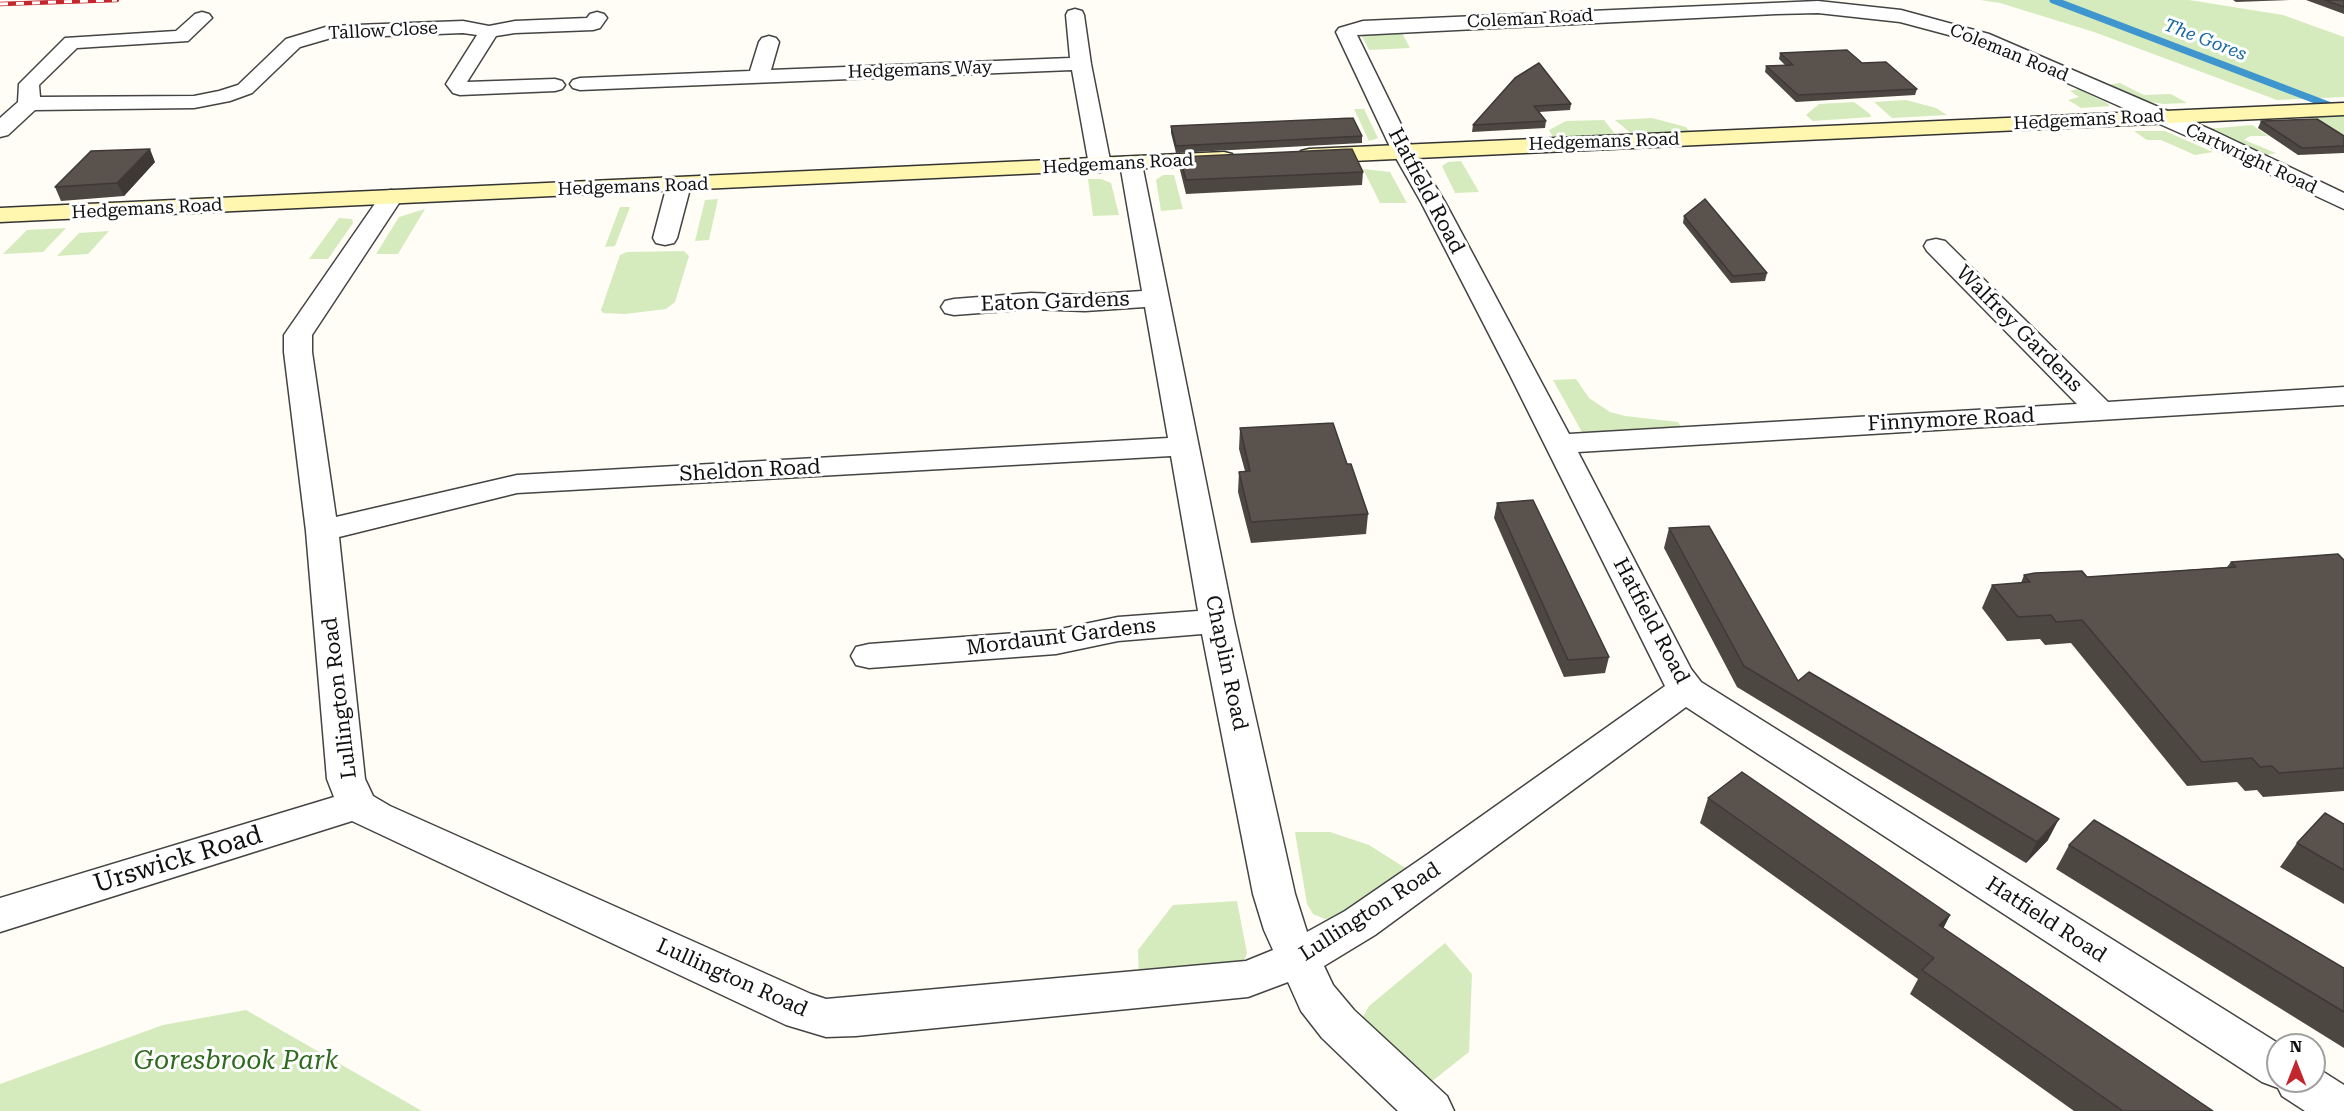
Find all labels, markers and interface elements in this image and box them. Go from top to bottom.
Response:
street label: Coleman Road [1466,5,1594,33]
water label: The Gores [2161,14,2249,66]
street label: Tallow Close [328,17,438,45]
street label: Coleman Road [1947,19,2071,87]
street label: Hedgemans Way [848,57,992,83]
street label: Hedgemans Road [2013,105,2165,135]
street label: Cartwright Road [2182,119,2320,199]
street label: Hatfield Road [1382,124,1470,258]
street label: Hedgemans Road [1528,129,1680,155]
street label: Hedgemans Road [1042,149,1194,179]
street label: Hedgemans Road [557,174,709,200]
street label: Hedgemans Road [71,194,223,224]
street label: Walfrey Gardens [1950,260,2088,398]
street label: Eaton Gardens [980,287,1130,317]
street label: Finnymore Road [1867,403,2035,437]
street label: Sheldon Road [679,455,821,487]
street label: Hatfield Road [1607,554,1695,688]
street label: Chaplin Road [1199,593,1253,733]
street label: Mordaunt Gardens [965,613,1157,661]
street label: Lullington Road [318,616,362,780]
street label: Urswick Road [90,820,266,900]
street label: Lullington Road [1295,857,1445,967]
street label: Hatfield Road [1981,872,2111,968]
street label: Lullington Road [653,933,811,1023]
north arrow [2266,1033,2326,1093]
text: N [2290,1037,2302,1056]
park label: Goresbrook Park [134,1045,338,1077]

